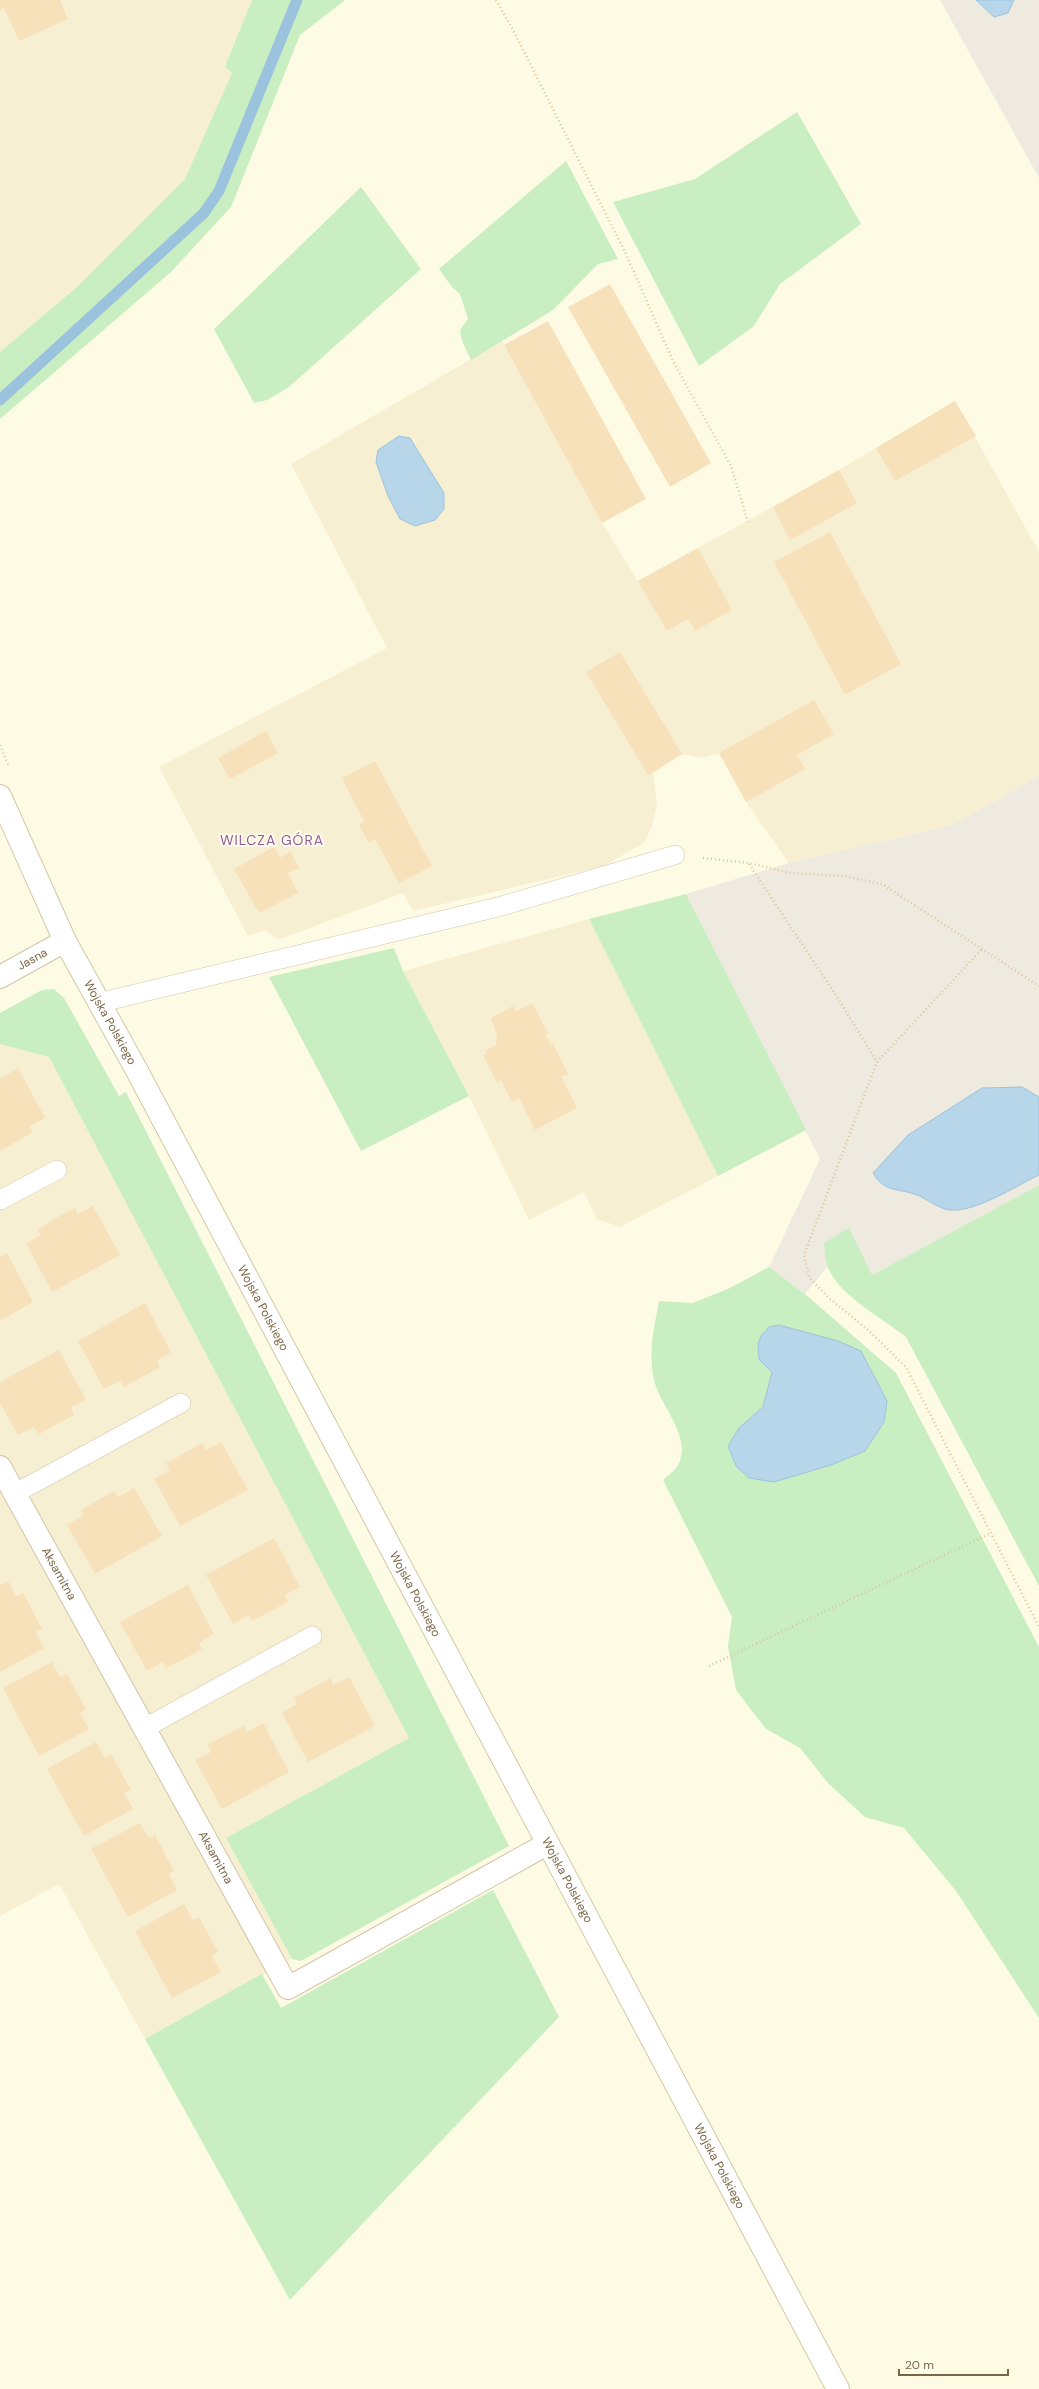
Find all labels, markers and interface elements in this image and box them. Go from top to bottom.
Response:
district label: WILCZA GÓRA [220,831,324,849]
street label: Jasna [14,944,50,974]
street label: Wojska Polskiego [80,977,140,1068]
street label: Wojska Polskiego [234,1262,292,1354]
street label: Aksamitna [38,1545,80,1603]
street label: Wojska Polskiego [386,1549,445,1640]
street label: Aksamitna [195,1828,237,1887]
street label: Wojska Polskiego [538,1835,597,1926]
street label: Wojska Polskiego [690,2121,749,2212]
scale bar [899,2351,1008,2377]
text: 20 m [905,2357,934,2373]

